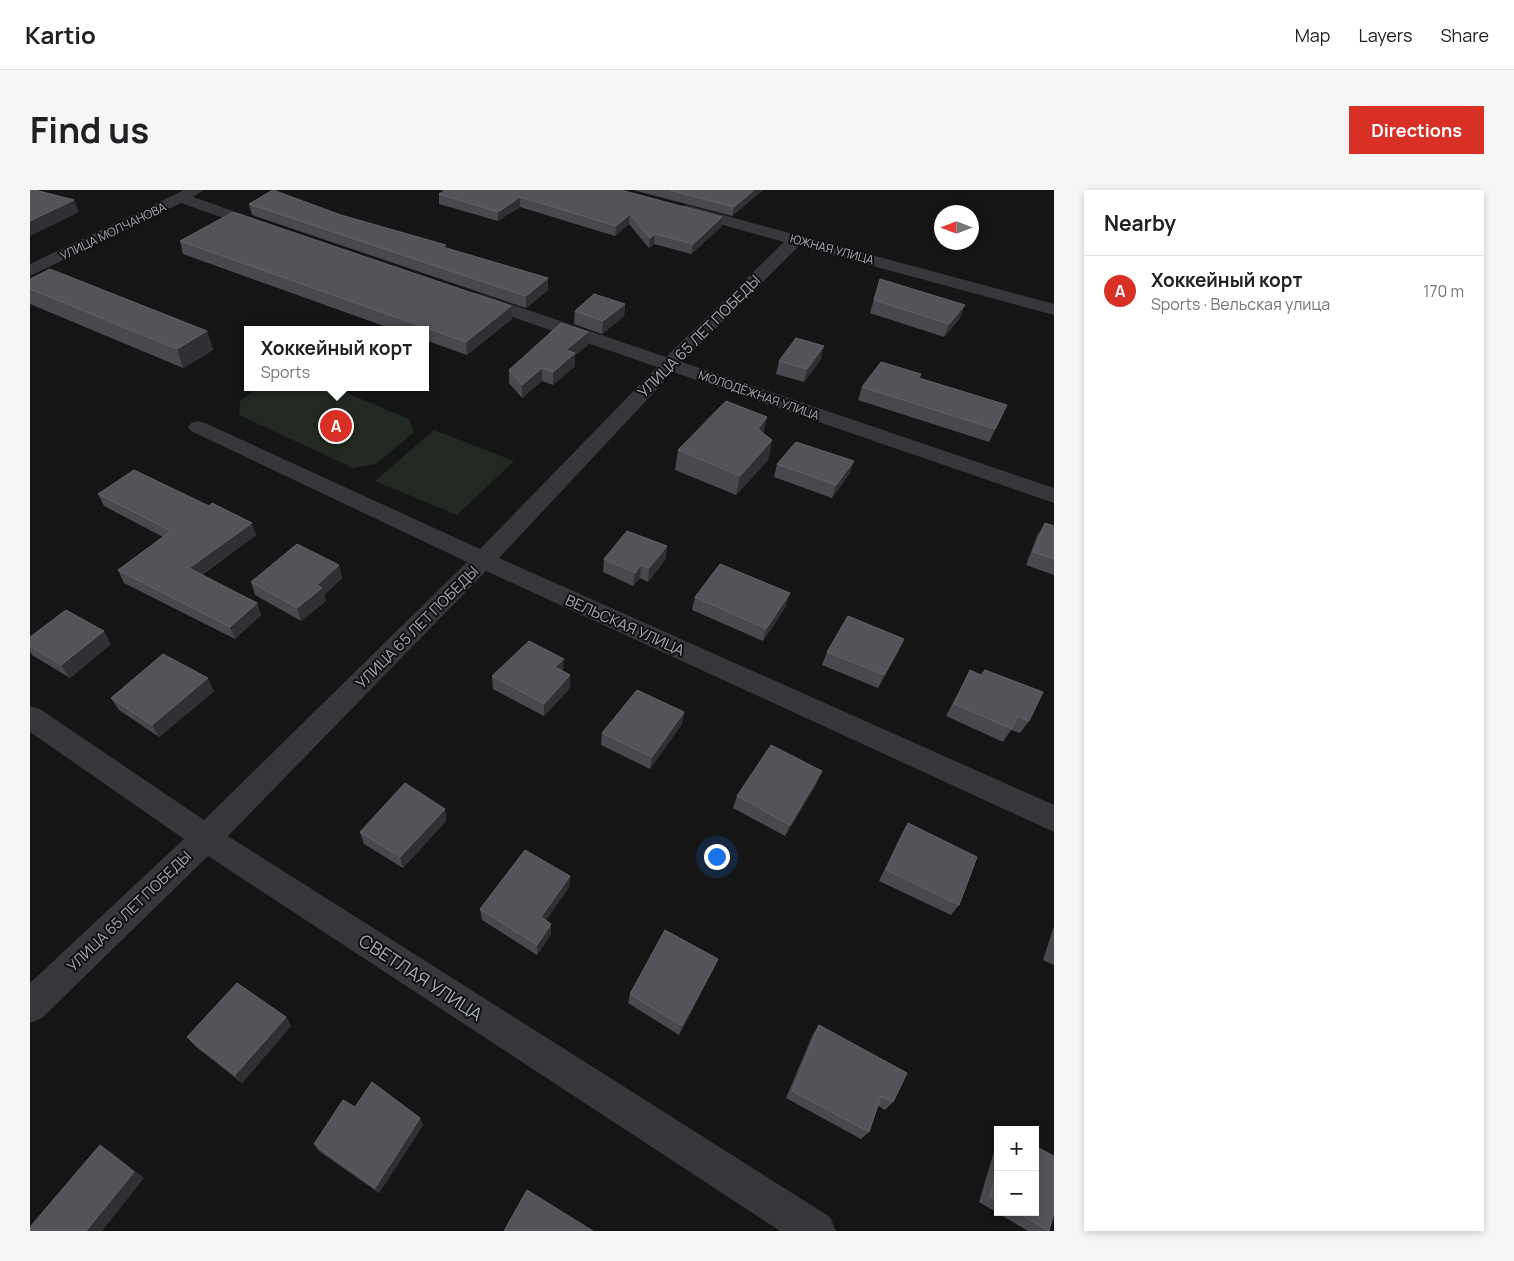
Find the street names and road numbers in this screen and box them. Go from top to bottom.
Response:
street label: УЛИЦА МОЛЧАНОВА [57,198,169,264]
street label: ЮЖНАЯ УЛИЦА [788,230,876,268]
street label: УЛИЦА 65 ЛЕТ ПОБЕДЫ [633,270,765,402]
street label: МОЛОДЁЖНАЯ УЛИЦА [696,366,822,424]
street label: УЛИЦА 65 ЛЕТ ПОБЕДЫ [351,561,483,693]
street label: ВЕЛЬСКАЯ УЛИЦА [562,589,688,661]
street label: УЛИЦА 65 ЛЕТ ПОБЕДЫ [62,846,196,976]
street label: СВЕТЛАЯ УЛИЦА [355,928,488,1026]

